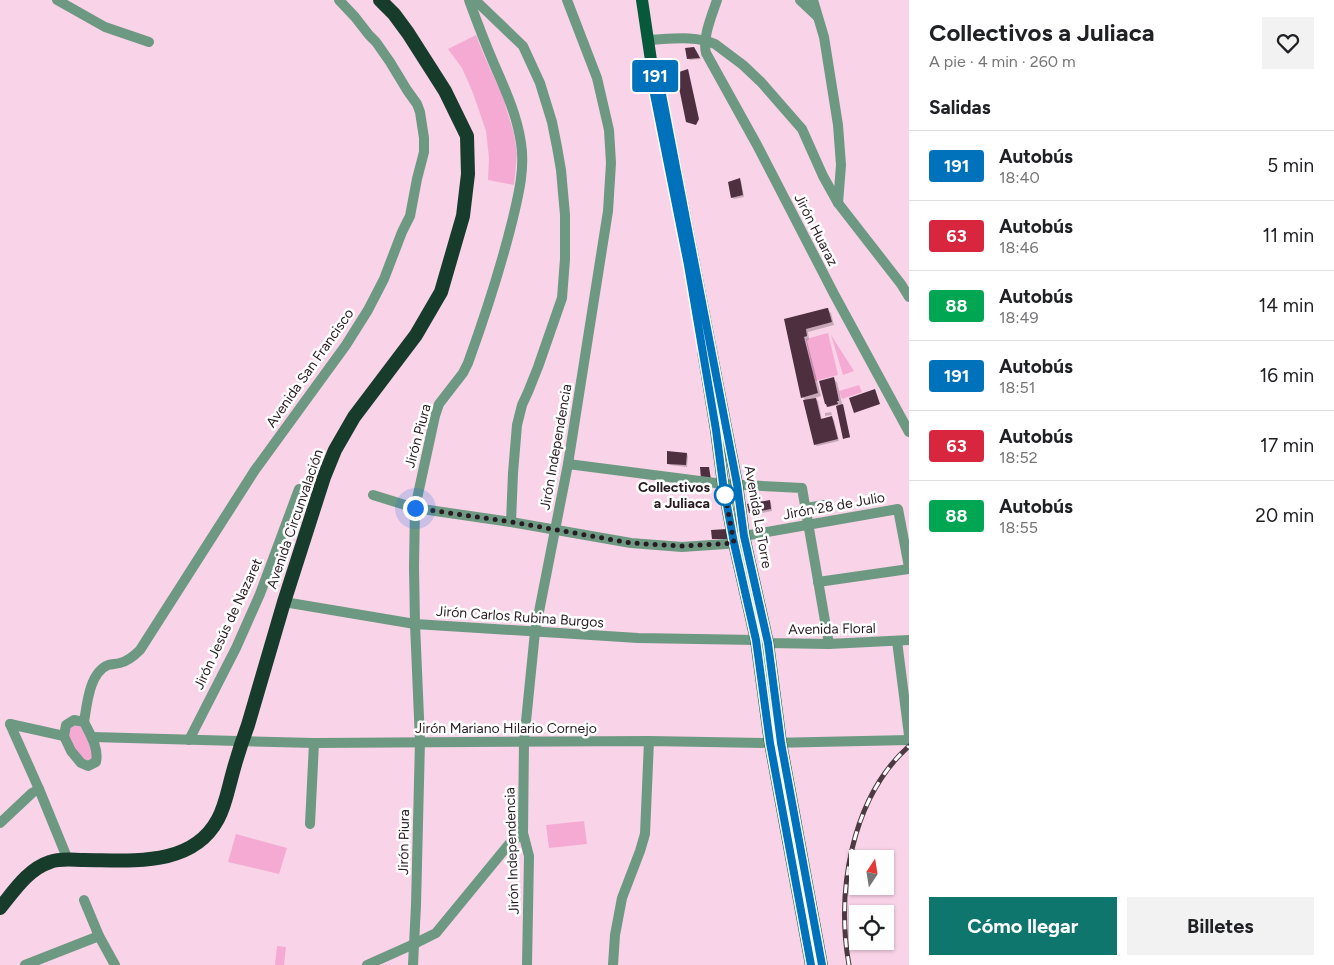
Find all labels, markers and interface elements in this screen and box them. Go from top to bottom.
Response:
button: heart [1262,17,1314,69]
text: Collectivos a Juliaca [929,18,1155,47]
text: A pie · 4 min · 260 m [929,52,1076,71]
line badge: 191 [626,60,684,92]
text: 191 [642,65,668,87]
text: Salidas [929,96,991,119]
text: Autobús [999,145,1073,168]
text: 5 min [1267,154,1314,177]
text: 191 [944,155,969,177]
text: 18:40 [999,168,1040,187]
street label: Jirón Huaraz [791,191,842,269]
text: Autobús [999,215,1073,238]
text: 11 min [1262,224,1314,247]
text: 63 [946,225,967,247]
text: 18:46 [999,238,1038,257]
text: Autobús [999,285,1073,308]
text: 14 min [1258,294,1314,317]
text: 88 [945,295,968,317]
street label: Avenida San Francisco [263,305,357,431]
text: 18:49 [999,308,1038,327]
text: Autobús [999,355,1073,378]
text: 16 min [1260,364,1314,387]
text: 191 [944,365,969,387]
text: 18:51 [999,378,1035,397]
street label: Jirón Independencia [537,383,575,511]
street label: Jirón Piura [401,402,435,470]
text: Autobús [999,425,1073,448]
text: 17 min [1260,434,1314,457]
text: 63 [946,435,967,457]
street label: Avenida Circunvalación [263,447,327,591]
text: 18:52 [999,448,1038,467]
street label: Avenida La Torre [741,464,775,570]
place label: Collectivos a Juliaca [638,479,710,512]
marker: Collectivos a Juliaca [714,484,736,506]
street label: Jirón 28 de Julio [782,489,886,523]
text: Autobús [999,495,1073,518]
your location [403,496,428,521]
text: 20 min [1255,504,1314,527]
text: 88 [945,505,968,527]
text: 18:55 [999,518,1038,537]
street label: Jirón Jesús de Nazaret [190,556,266,692]
street label: Jirón Carlos Rubina Burgos [436,603,604,631]
street label: Avenida Floral [788,620,876,638]
street label: Jirón Mariano Hilario Cornejo [415,720,597,737]
street label: Jirón Independencia [501,787,523,915]
street label: Jirón Piura [395,809,413,875]
north arrow [849,850,894,895]
map controls [849,850,894,950]
button: Cómo llegar [929,897,1117,955]
button: Billetes [1127,897,1314,955]
button: locate [849,905,894,950]

